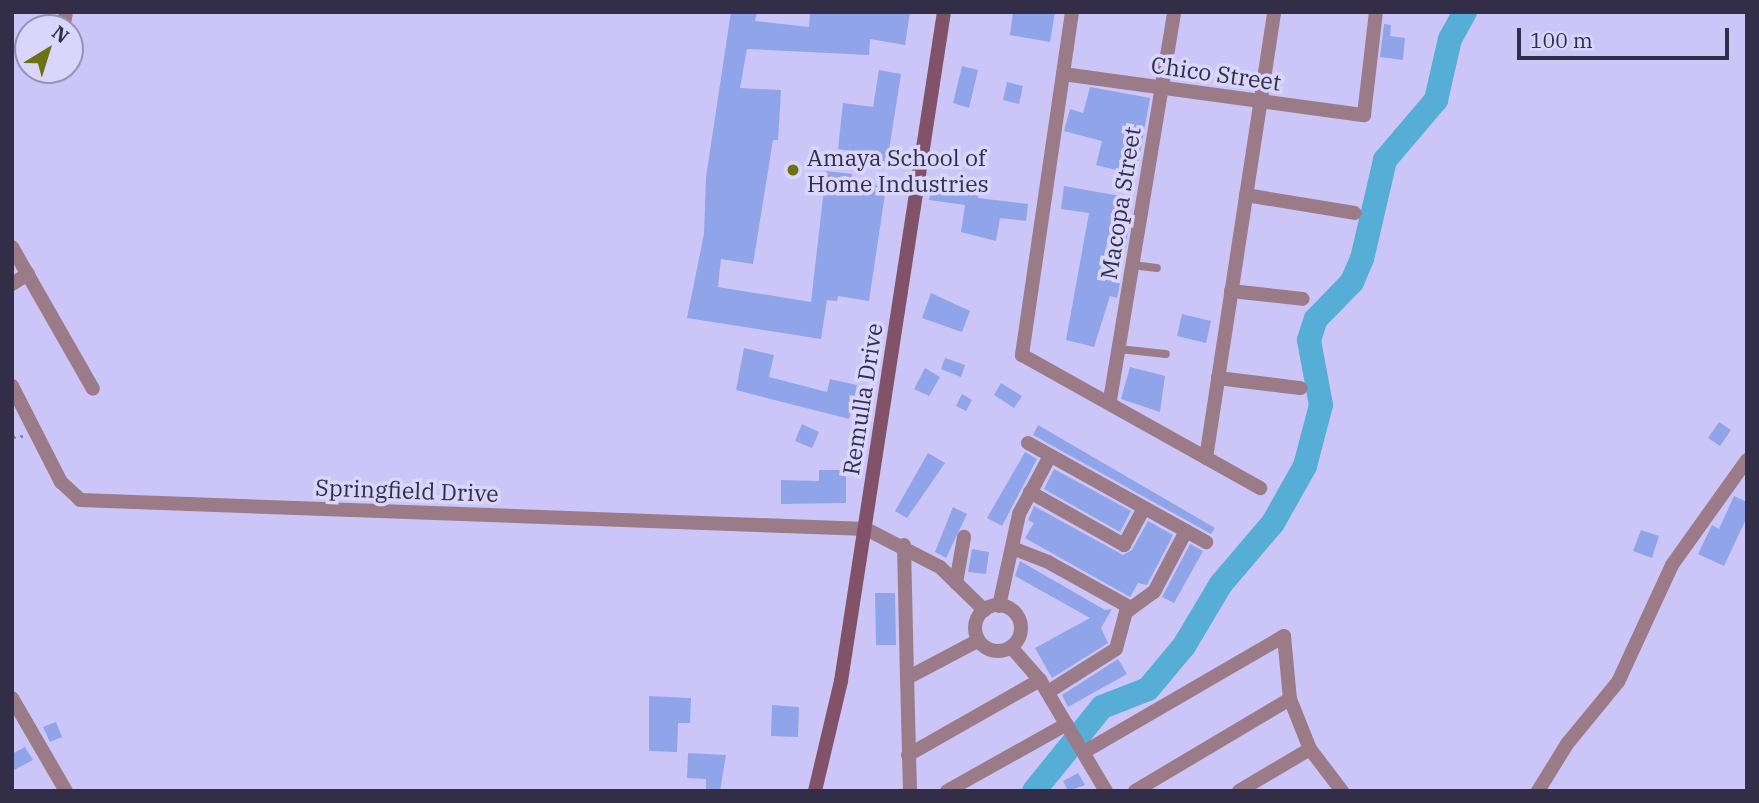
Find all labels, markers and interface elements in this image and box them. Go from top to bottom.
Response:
north arrow [14,14,84,84]
scale bar [1521,14,1733,58]
text: N [47,20,74,48]
text: 100 m [1530,26,1593,54]
street label: Chico Street [1149,50,1283,96]
street label: Macopa Street [1094,125,1146,281]
place label: Amaya School of Home Industries [807,143,989,197]
marker: Amaya School of Home Industries [785,162,801,178]
street label: Remulla Drive [836,321,888,477]
street label: Springfield Drive [315,473,499,507]

